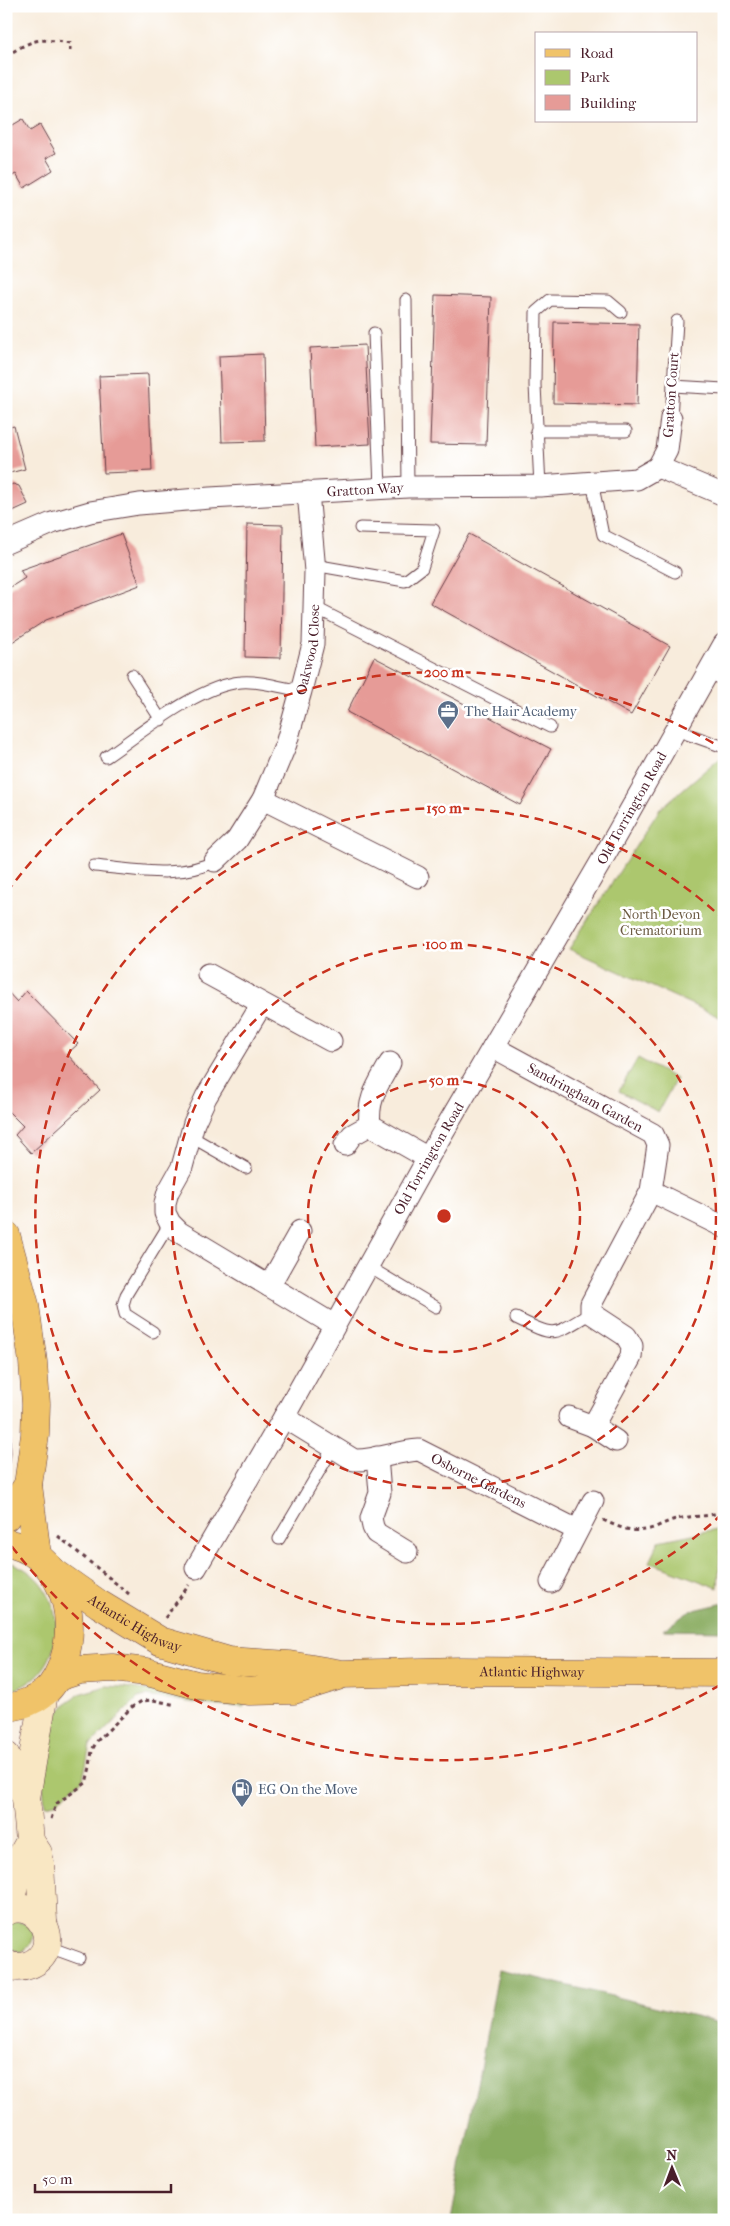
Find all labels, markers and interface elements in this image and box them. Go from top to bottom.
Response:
legend [535,32,698,122]
text: Road [580,44,614,62]
text: Park [580,68,610,86]
text: Building [580,94,637,112]
street label: Gratton Court [660,352,682,438]
street label: Gratton Way [326,479,405,500]
street label: Oakwood Close [292,604,323,697]
text: 200 m [424,663,464,681]
office icon: The Hair Academy [436,699,460,730]
place label: The Hair Academy [464,703,578,720]
street label: Old Torrington Road [593,748,670,867]
text: 150 m [426,799,462,817]
park label: North Devon Crematorium [620,906,702,939]
text: 100 m [425,935,463,953]
street label: Sandringham Garden [524,1059,646,1135]
text: 50 m [429,1071,460,1089]
street label: Old Torrington Road [390,1099,467,1218]
centre of rings [435,1207,453,1225]
street label: Osborne Gardens [428,1449,529,1511]
street label: Atlantic Highway [84,1590,184,1656]
street label: Atlantic Highway [479,1663,585,1680]
fuel station icon: EG On the Move [230,1777,254,1808]
place label: EG On the Move [258,1781,358,1798]
north arrow [648,2144,698,2194]
text: N [666,2147,678,2164]
scale bar [35,2161,171,2193]
text: 50 m [42,2170,73,2188]

